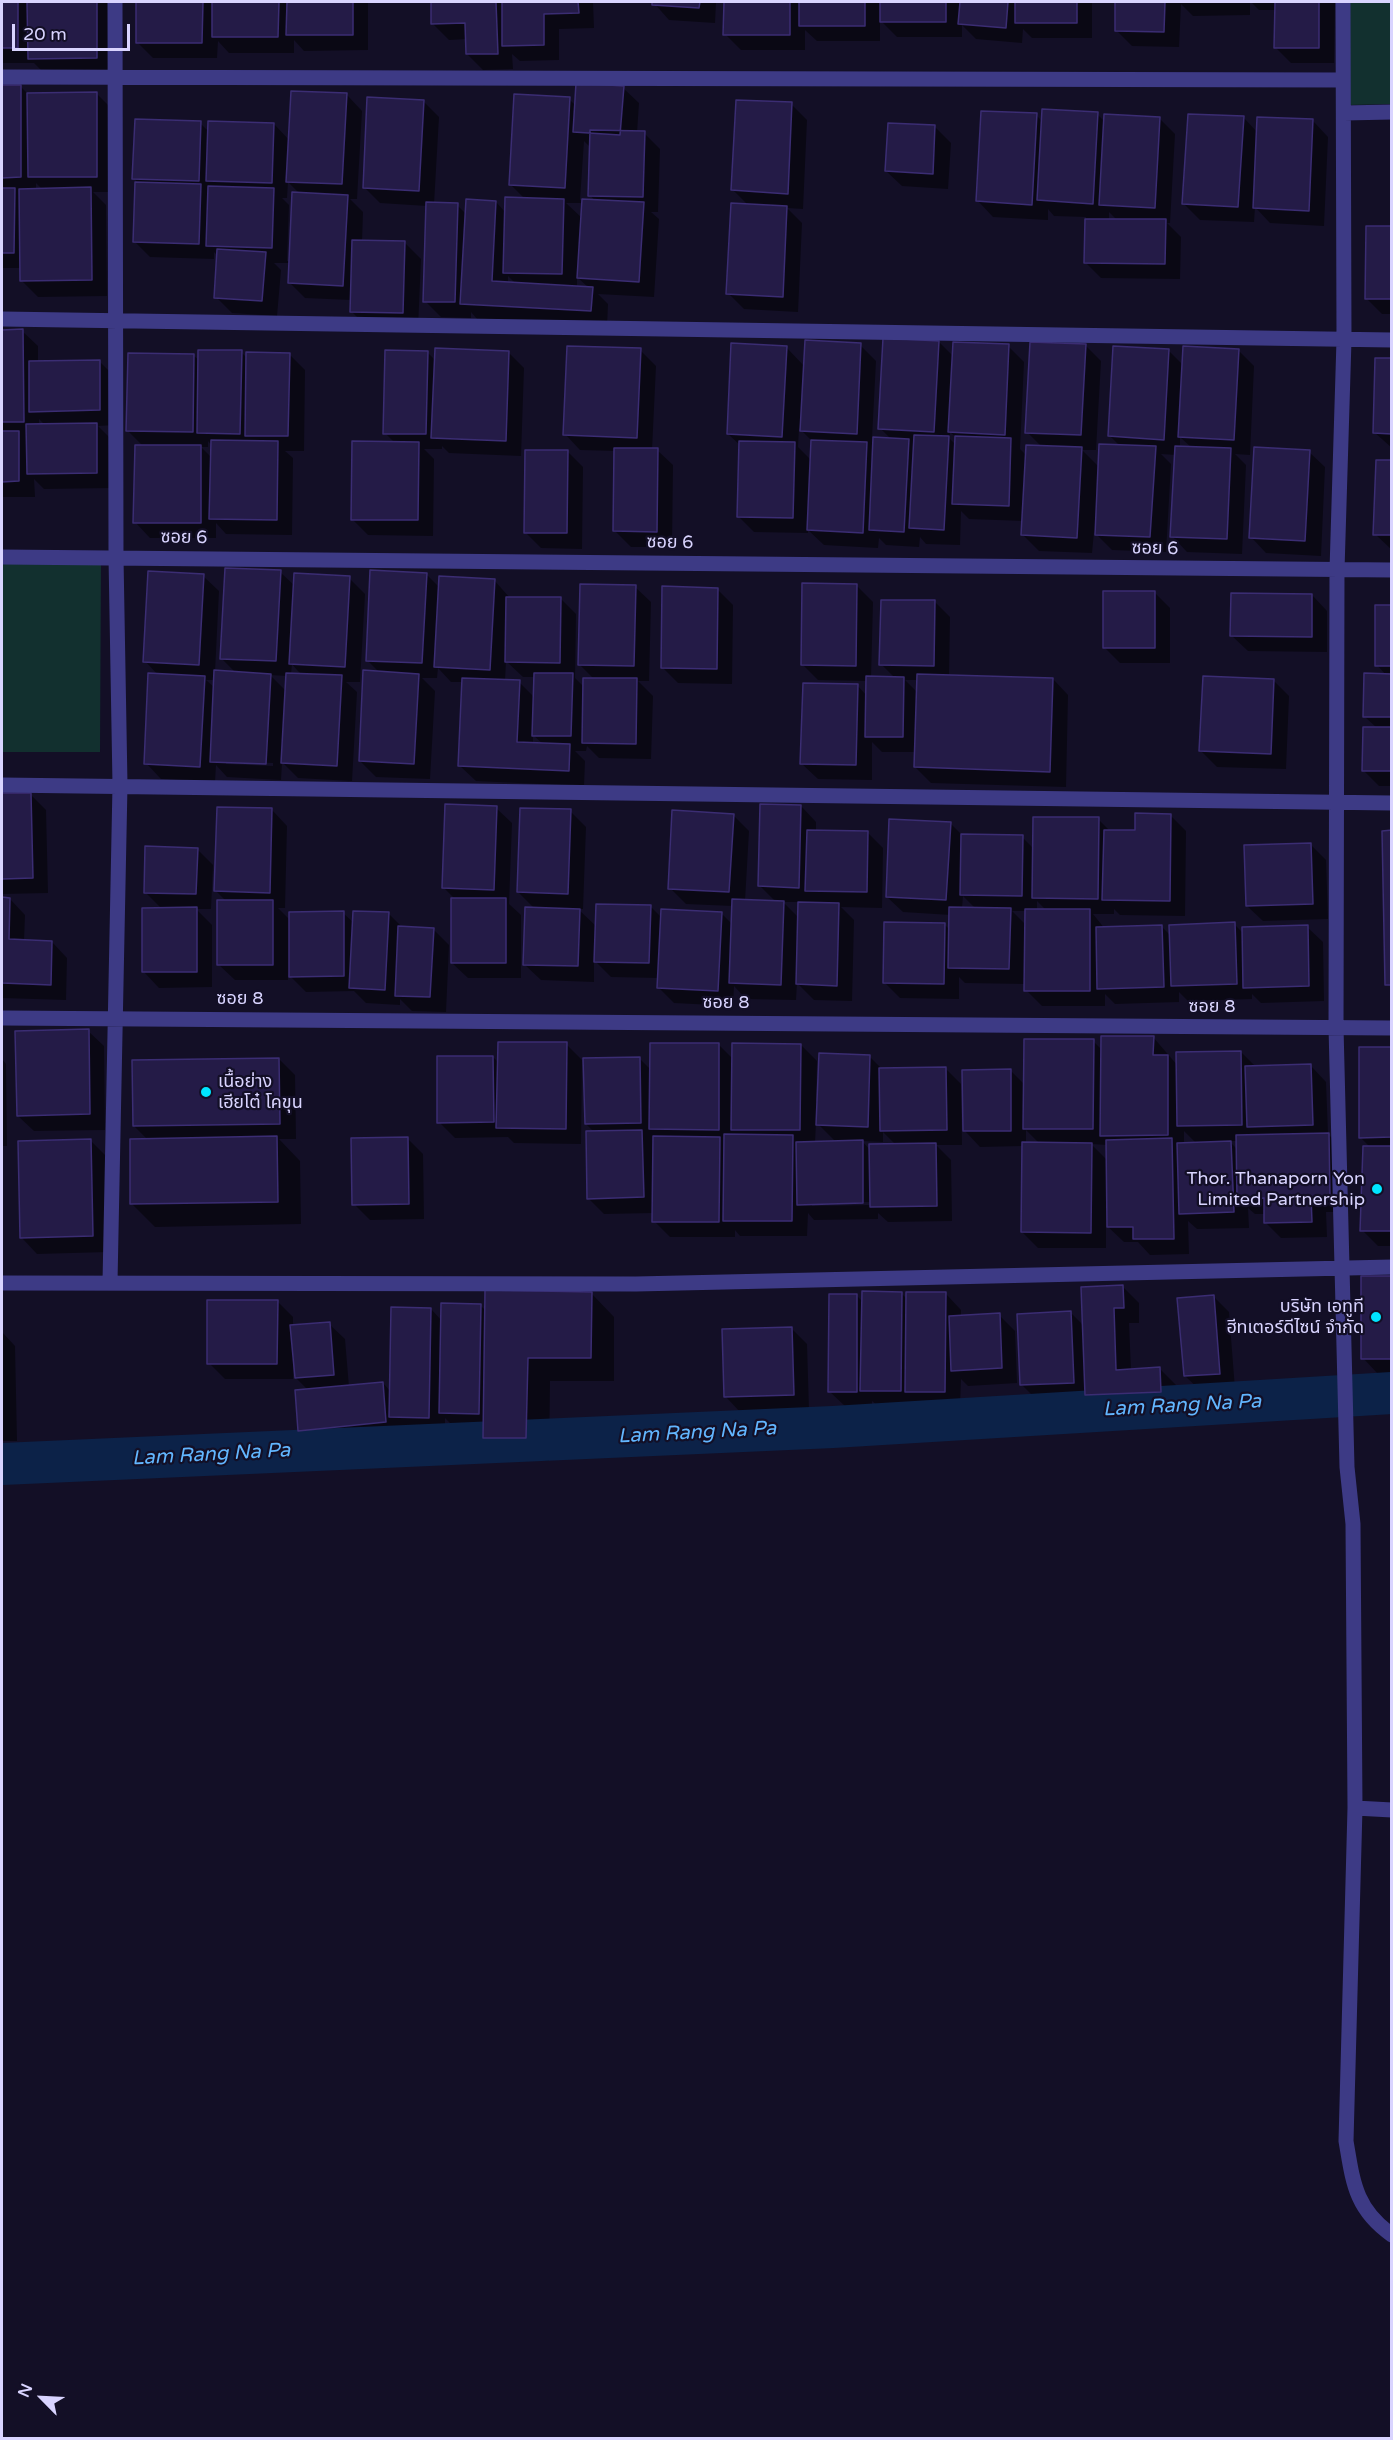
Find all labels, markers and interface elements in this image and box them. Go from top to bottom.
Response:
scale bar [15,12,134,50]
text: 20 m [23,23,67,45]
street label: ซอย 6 [160,527,208,549]
street label: ซอย 6 [646,532,694,554]
street label: ซอย 6 [1131,538,1179,560]
street label: ซอย 8 [216,988,264,1010]
street label: ซอย 8 [702,992,750,1014]
street label: ซอย 8 [1188,996,1236,1018]
place label: เนื้อย่าง เฮียโต๋ โคขุน [218,1071,303,1114]
marker: เนื้อย่าง เฮียโต๋ โคขุน [199,1085,213,1099]
place label: Thor. Thanaporn Yon Limited Partnership [1187,1168,1365,1210]
marker: Thor. Thanaporn Yon Limited Partnership [1370,1182,1384,1196]
place label: บริษัท เอทูที ฮีทเตอร์ดีไซน์ จำกัด [1226,1296,1364,1338]
marker: บริษัท เอทูที ฮีทเตอร์ดีไซน์ จำกัด [1369,1310,1383,1324]
water label: Lam Rang Na Pa [1102,1390,1262,1422]
water label: Lam Rang Na Pa [617,1417,777,1449]
water label: Lam Rang Na Pa [131,1439,291,1471]
north arrow [12,2368,72,2428]
text: N [14,2381,37,2401]

